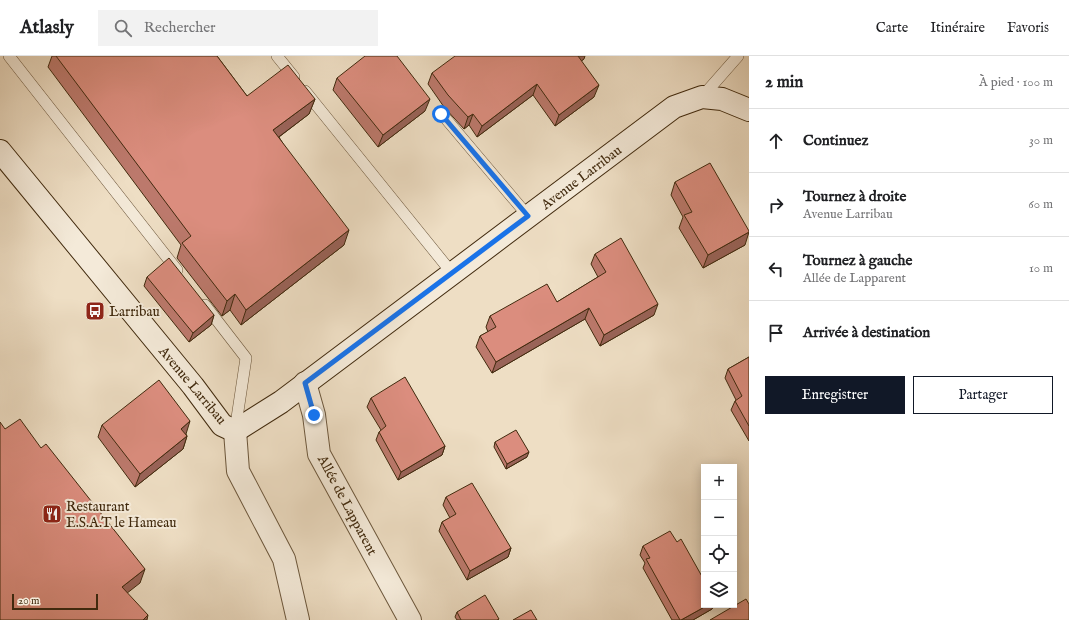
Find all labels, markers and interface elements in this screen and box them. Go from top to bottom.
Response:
search box [98,10,378,46]
text: Atlasly [20,16,74,40]
icon: search [112,17,134,39]
text: Rechercher [144,18,216,37]
text: Carte [876,19,908,37]
text: Itinéraire [930,19,985,37]
text: Favoris [1007,19,1049,37]
text: 2 min [765,72,803,93]
text: À pied · 100 m [979,74,1053,91]
route start [432,105,450,123]
icon: ahead [765,130,787,152]
text: Continuez [803,131,868,150]
text: 30 m [1029,132,1053,149]
street label: Avenue Larribau [537,142,626,215]
text: Tournez à droite [803,187,906,206]
icon: right [765,194,787,216]
text: 60 m [1028,196,1053,213]
text: Avenue Larribau [803,206,893,223]
text: Tournez à gauche [803,251,912,270]
icon: left [765,258,787,280]
text: 10 m [1029,260,1053,277]
text: Allée de Lapparent [803,270,906,287]
bus stop icon: Larribau [84,300,106,322]
place label: Larribau [109,303,160,321]
icon: arrive [765,322,787,344]
text: Arrivée à destination [803,323,930,342]
street label: Avenue Larribau [154,342,230,428]
button: Enregistrer [765,376,905,414]
button: Partager [913,376,1053,414]
route end [305,406,323,424]
street label: Allée de Lapparent [313,451,381,559]
map controls [701,464,737,608]
button: + [701,464,737,500]
place label: Restaurant E.S.A.T le Hameau [66,498,176,532]
button: − [701,500,737,536]
restaurant icon: Restaurant E.S.A.T le Hameau [41,503,63,525]
button: locate [701,536,737,572]
button: layers [701,572,737,608]
scale bar [12,592,98,611]
text: 20 m [18,594,39,608]

